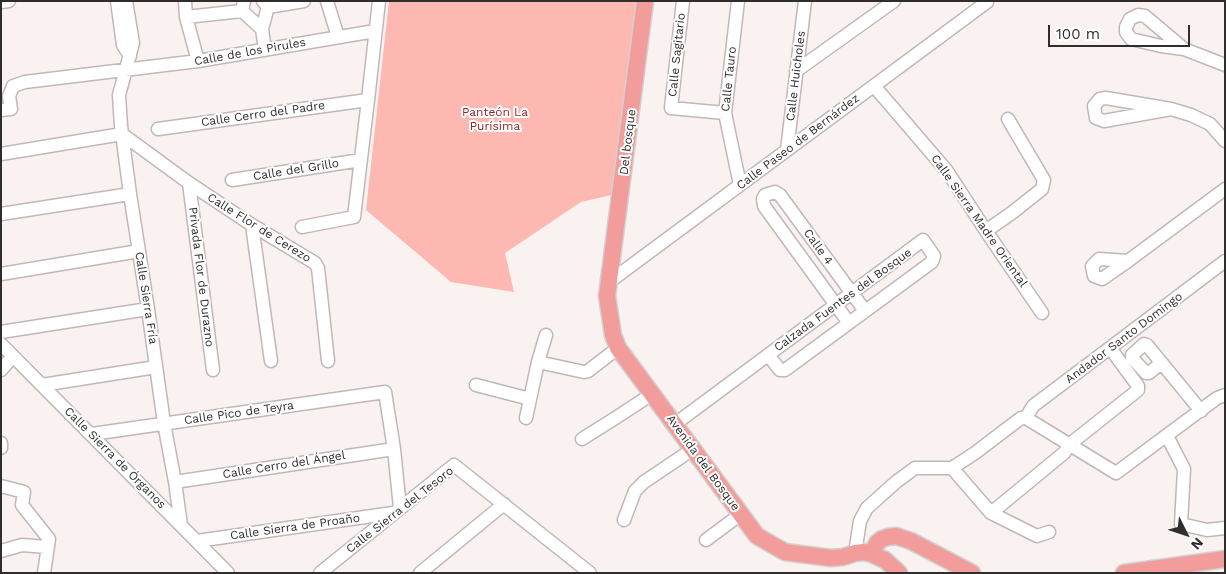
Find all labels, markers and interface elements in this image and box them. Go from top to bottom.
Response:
street label: Calle Sagitario [665,12,689,98]
scale bar [1051,15,1194,47]
text: 100 m [1056,25,1100,43]
street label: Calle Huicholes [783,30,809,122]
street label: Calle de los Pirules [193,35,307,69]
street label: Calle Tauro [718,46,740,112]
street label: Calle Paseo de Bernárdez [734,91,862,193]
street label: Calle Cerro del Padre [200,98,326,130]
park label: Panteón La Purísima [462,105,528,133]
street label: Del bosque [617,108,639,176]
street label: Calle Sierra Madre Oriental [928,152,1030,290]
street label: Calle del Grillo [252,156,340,184]
street label: Calle Flor de Cerezo [205,190,313,266]
street label: Privada Flor de Durazno [185,206,217,348]
street label: Calle 4 [800,226,836,268]
street label: Calzada Fuentes del Bosque [771,245,915,355]
street label: Calle Sierra Fría [132,251,160,345]
street label: Andador Santo Domingo [1063,289,1185,387]
street label: Calle Pico de Teyra [183,398,295,428]
street label: Calle Sierra de Órganos [61,404,169,512]
street label: Avenida del Bosque [663,412,743,514]
street label: Calle Cerro del Ángel [222,448,346,482]
street label: Calle Sierra del Tesoro [344,464,456,556]
north arrow [1161,509,1211,559]
street label: Calle Sierra de Proaño [229,511,361,543]
text: N [1188,535,1207,553]

